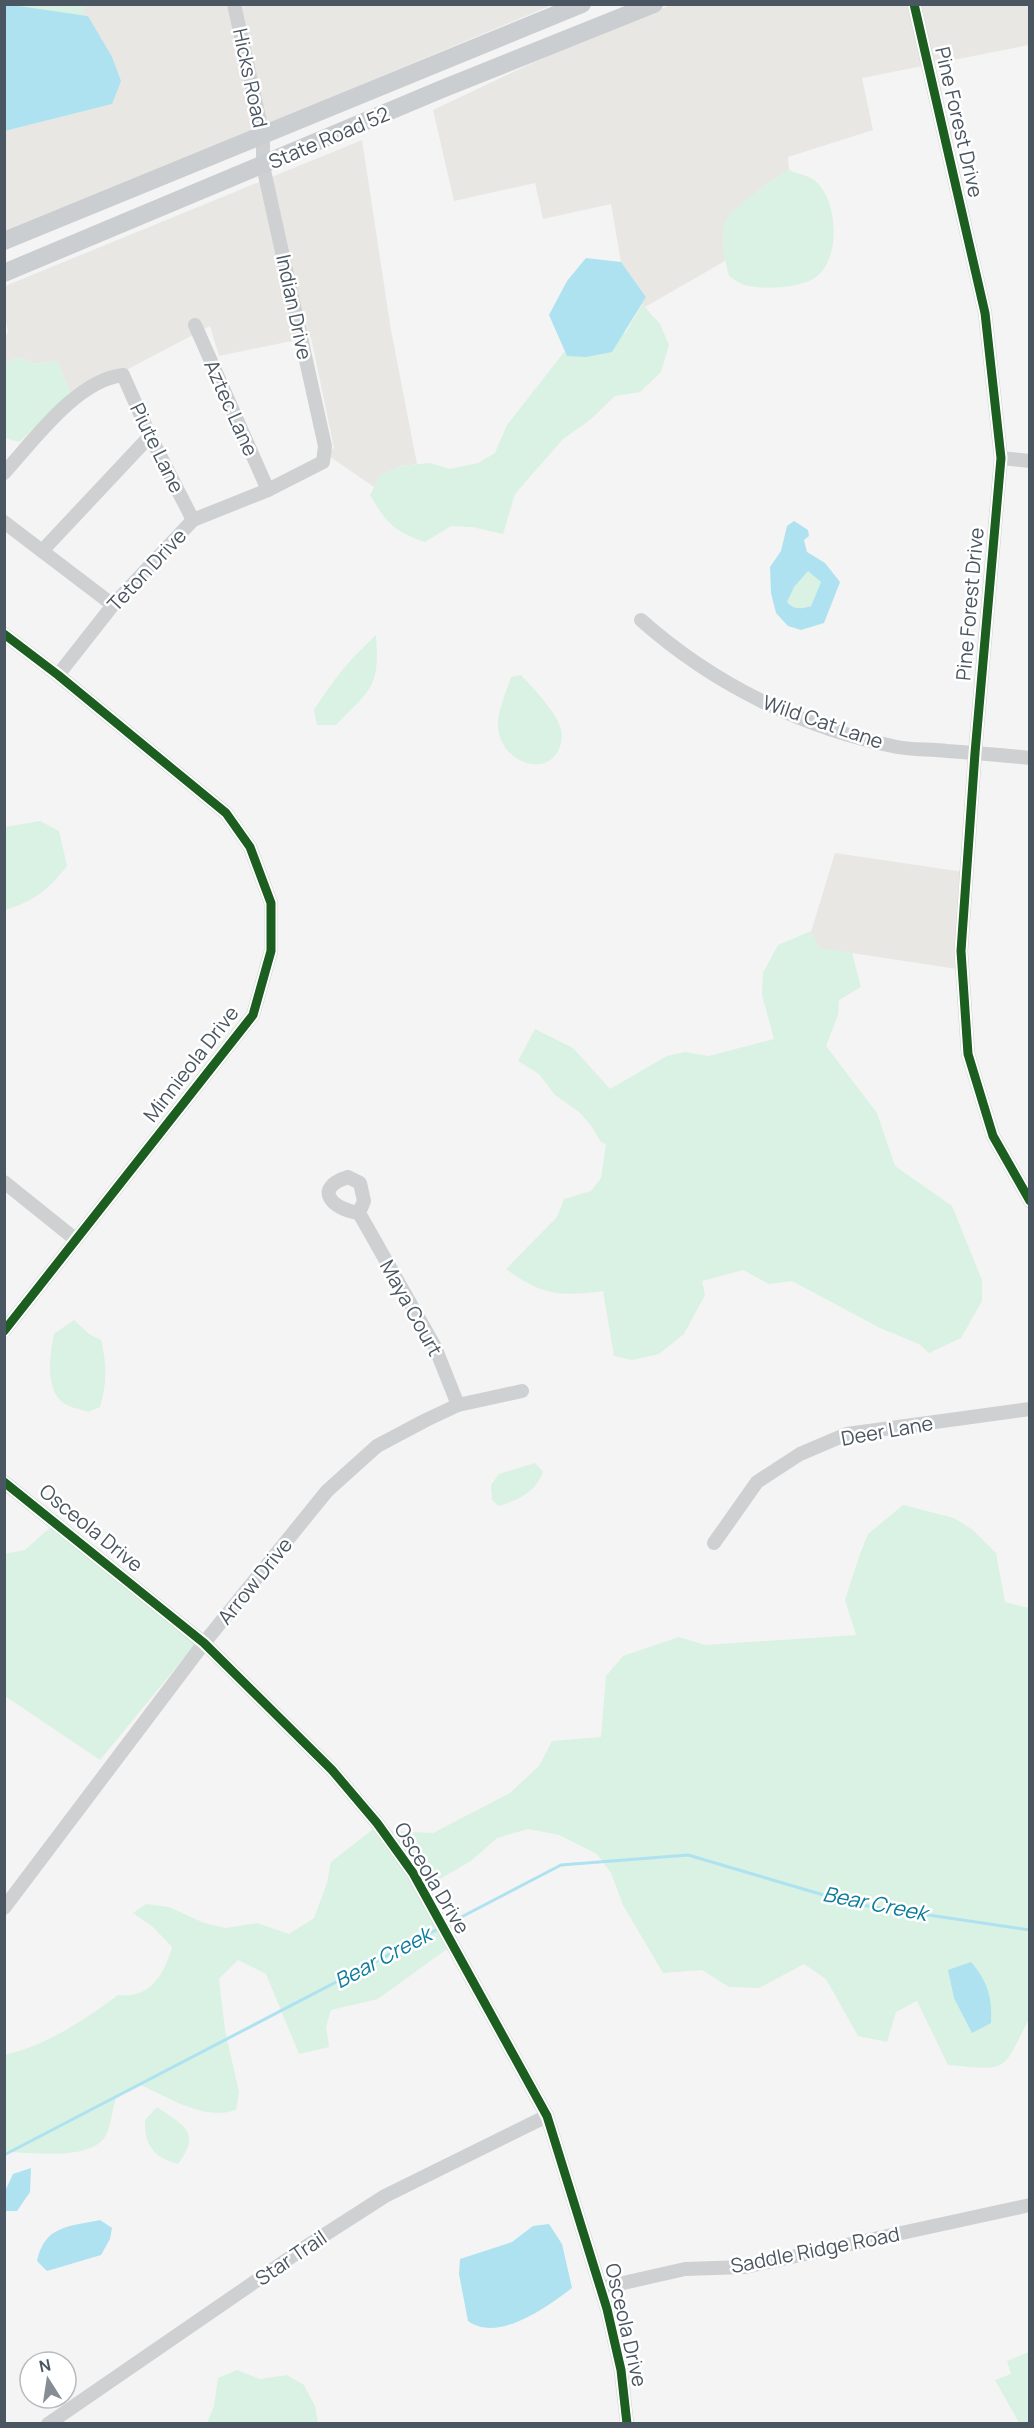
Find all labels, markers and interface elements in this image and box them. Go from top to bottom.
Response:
street label: Hicks Road [227,26,274,130]
street label: Pine Forest Drive [929,44,990,200]
street label: State Road 52 [264,100,393,175]
street label: Indian Drive [270,252,319,362]
street label: Aztec Lane [198,356,265,460]
street label: Piute Lane [124,398,191,497]
street label: Teton Drive [101,522,192,617]
street label: Pine Forest Drive [949,526,990,682]
street label: Wild Cat Lane [759,688,887,755]
street label: Minnieola Drive [137,1000,244,1127]
street label: Maya Court [374,1255,449,1361]
street label: Deer Lane [839,1409,935,1452]
street label: Osceola Drive [34,1478,149,1578]
street label: Arrow Drive [211,1532,298,1630]
street label: Osceola Drive [388,1817,476,1939]
water label: Bear Creek [821,1879,932,1927]
water label: Bear Creek [329,1919,438,1994]
street label: Saddle Ridge Road [728,2220,902,2279]
street label: Star Trail [250,2224,332,2291]
street label: Osceola Drive [599,2261,654,2389]
north arrow [18,2350,78,2410]
text: N [37,2353,53,2377]

